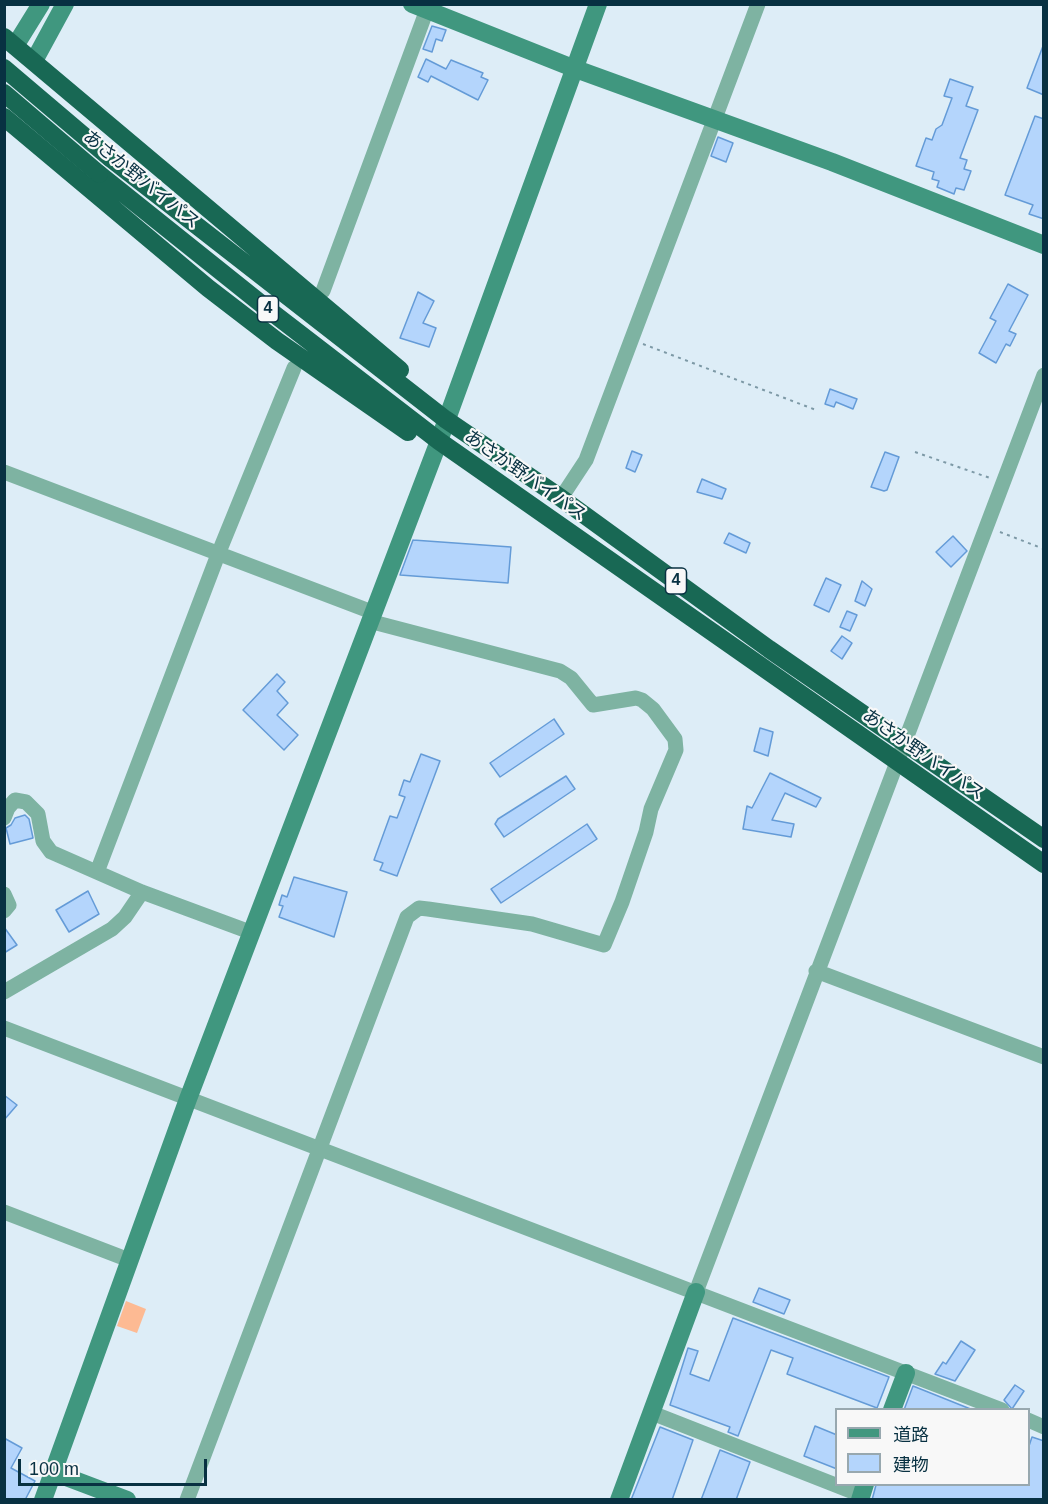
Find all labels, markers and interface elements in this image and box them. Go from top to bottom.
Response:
street label: あさか野バイパス [78,126,204,234]
road number: 4 [258,296,278,322]
street label: あさか野バイパス [460,426,590,526]
road number: 4 [666,568,686,594]
street label: あさか野バイパス [858,705,988,805]
legend [835,1408,1030,1486]
text: 道路 [893,1425,929,1445]
scale bar [21,1447,210,1485]
text: 建物 [893,1455,929,1475]
text: 100 m [29,1459,79,1479]

